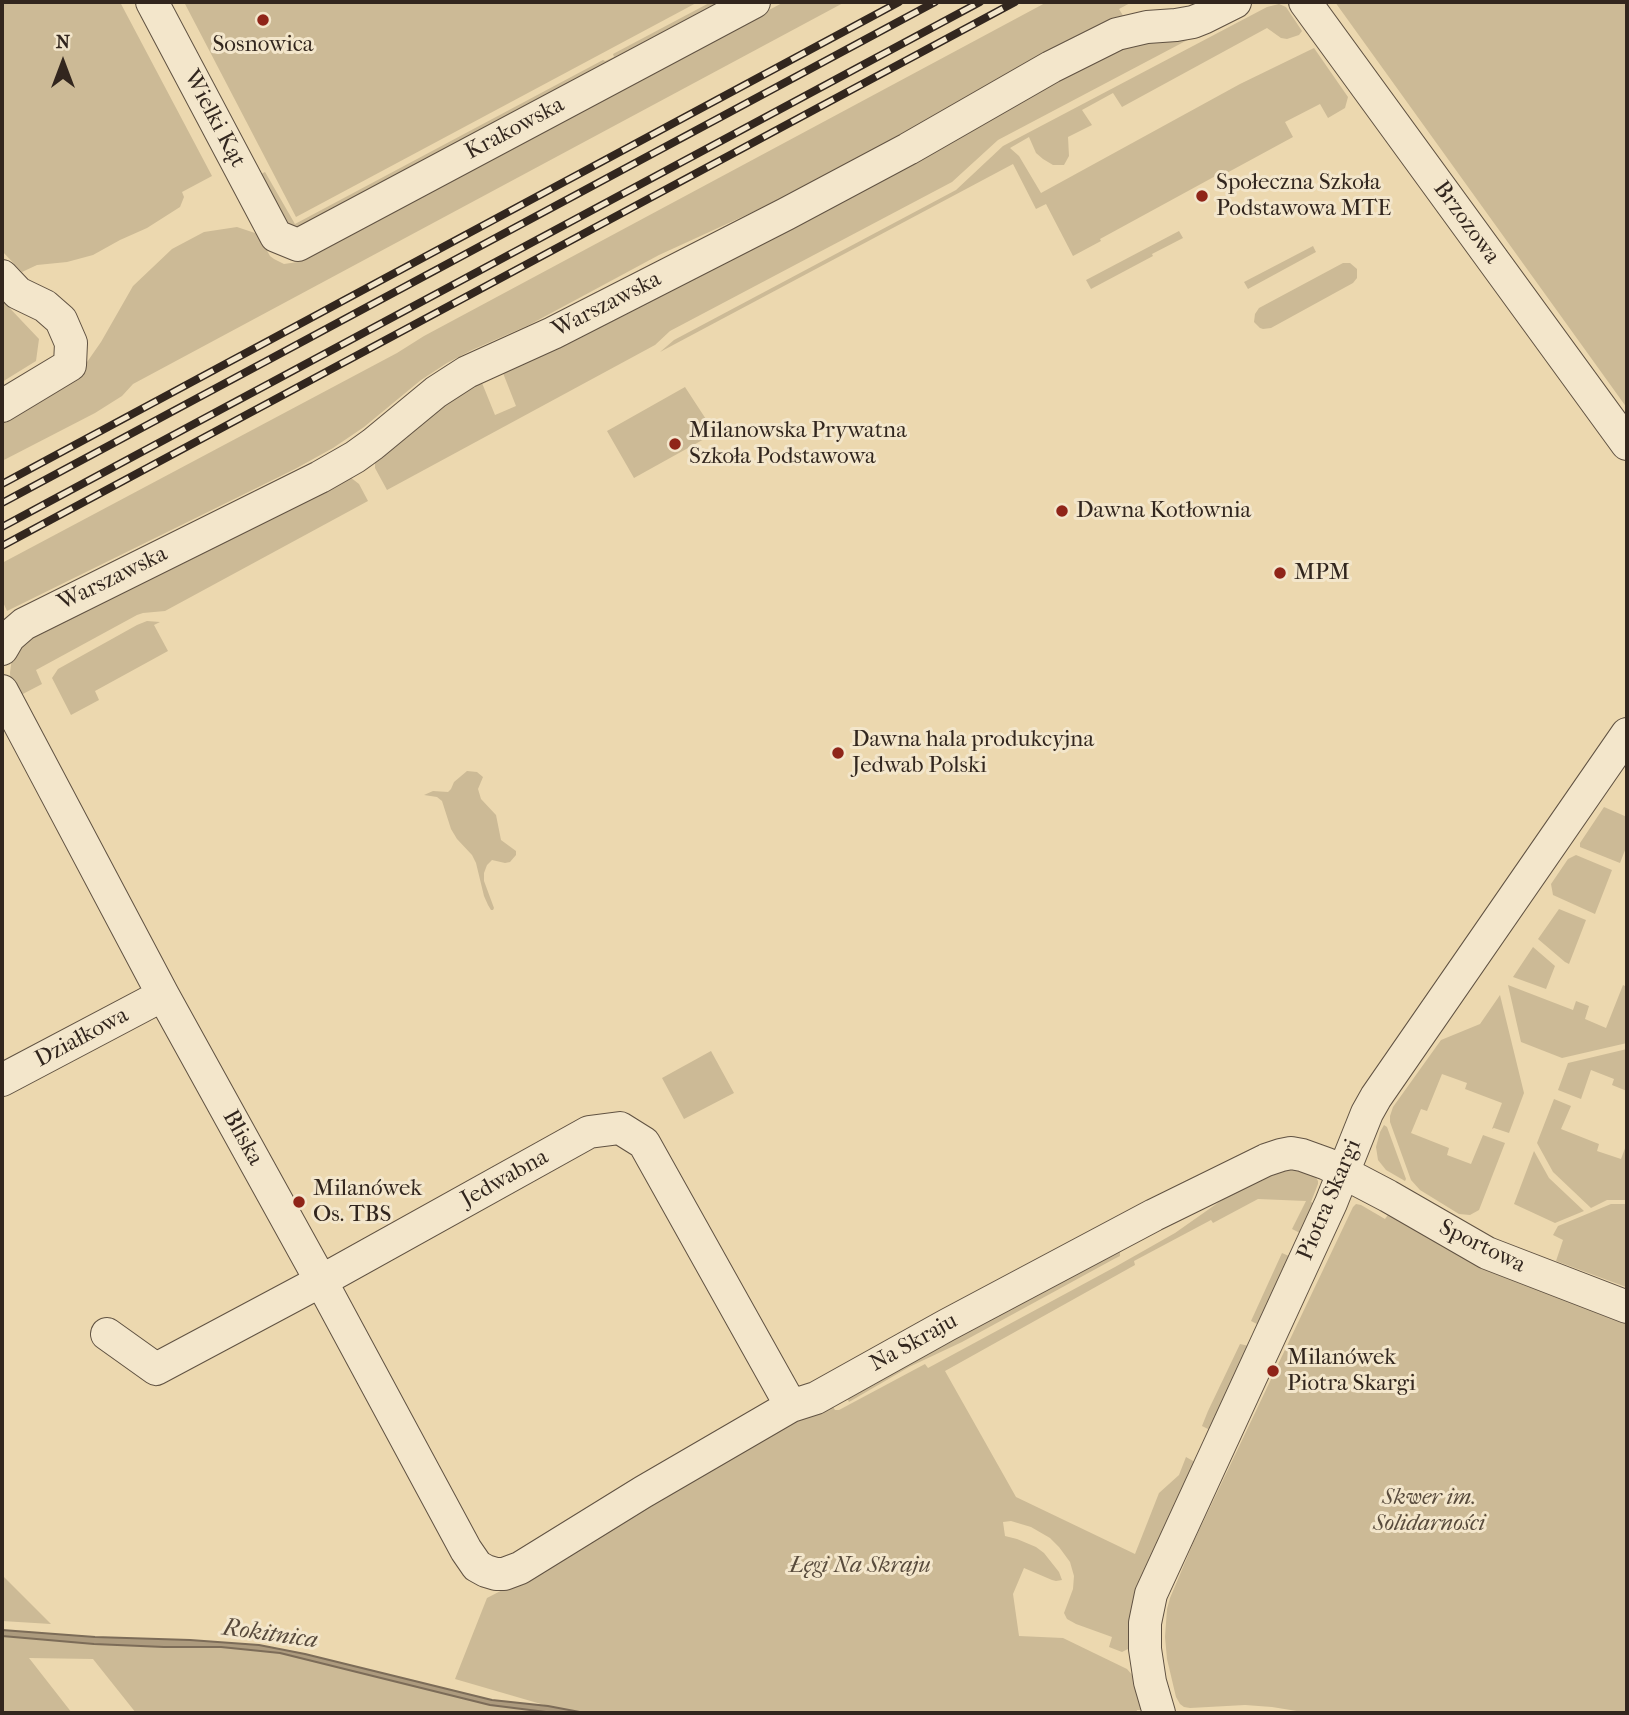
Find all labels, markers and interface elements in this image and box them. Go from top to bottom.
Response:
marker: Sosnowica [255,12,271,28]
north arrow [28,28,98,98]
text: N [56,31,70,53]
place label: Sosnowica [212,31,314,59]
street label: Wielki Kąt [177,66,251,172]
street label: Krakowska [461,91,569,167]
place label: Społeczna Szkoła Podstawowa MTE [1216,169,1391,223]
street label: Brzozowa [1427,176,1505,270]
marker: Społeczna Szkoła Podstawowa MTE [1194,188,1210,204]
street label: Warszawska [548,266,666,344]
place label: Milanowska Prywatna Szkoła Podstawowa [689,417,907,471]
marker: Milanowska Prywatna Szkoła Podstawowa [667,436,683,452]
place label: Dawna Kotłownia [1076,497,1251,525]
marker: Dawna Kotłownia [1054,503,1070,519]
street label: Warszawska [54,541,172,617]
place label: MPM [1294,559,1350,587]
marker: MPM [1272,565,1288,581]
place label: Dawna hala produkcyjna Jedwab Polski [852,726,1094,780]
marker: Dawna hala produkcyjna Jedwab Polski [830,745,846,761]
street label: Działkowa [31,1002,133,1074]
street label: Bliska [216,1105,268,1171]
street label: Piotra Skargi [1292,1135,1368,1265]
street label: Jedwabna [457,1144,553,1214]
place label: Milanówek Os. TBS [313,1175,422,1229]
marker: Milanówek Os. TBS [291,1194,307,1210]
street label: Sportowa [1434,1214,1530,1280]
street label: Na Skraju [865,1308,963,1378]
place label: Milanówek Piotra Skargi [1287,1344,1416,1398]
marker: Milanówek Piotra Skargi [1265,1363,1281,1379]
park label: Skwer im. Solidarności [1373,1484,1485,1538]
park label: Łęgi Na Skraju [789,1552,931,1580]
water label: Rokitnica [220,1614,320,1656]

